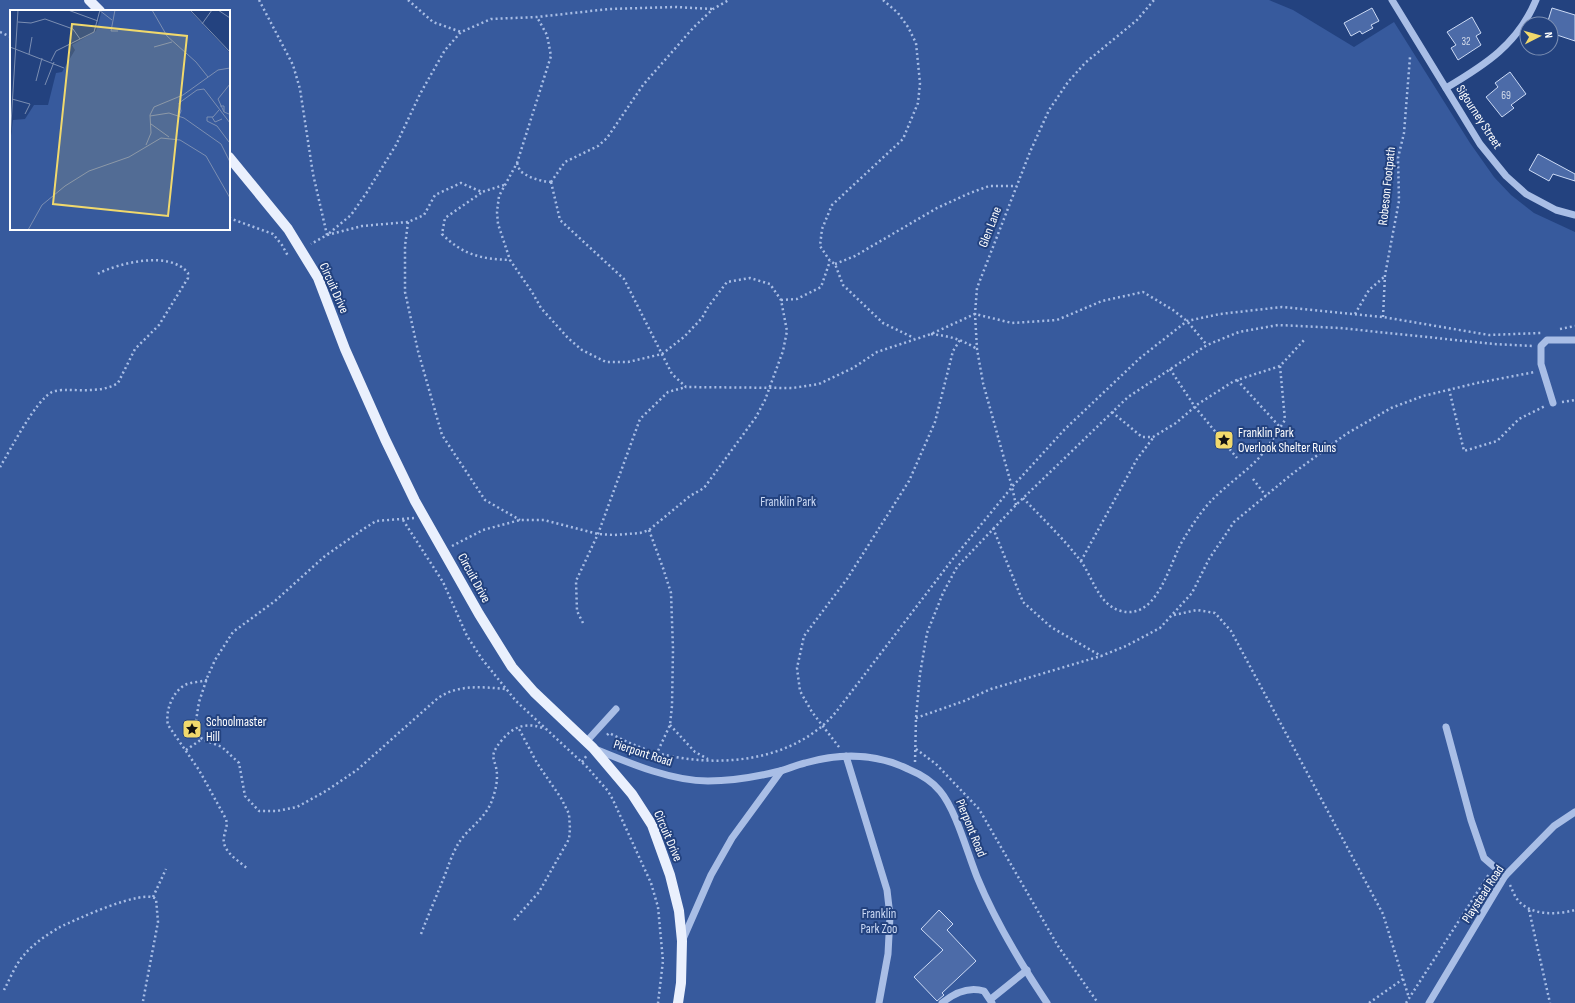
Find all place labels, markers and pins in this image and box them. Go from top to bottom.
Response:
place label: Franklin Park Overlook Shelter Ruins [1238,425,1337,456]
place icon: Franklin Park Overlook Shelter Ruins [1213,429,1235,451]
place label: Schoolmaster Hill [206,714,267,745]
place icon: Schoolmaster Hill [181,718,203,740]

